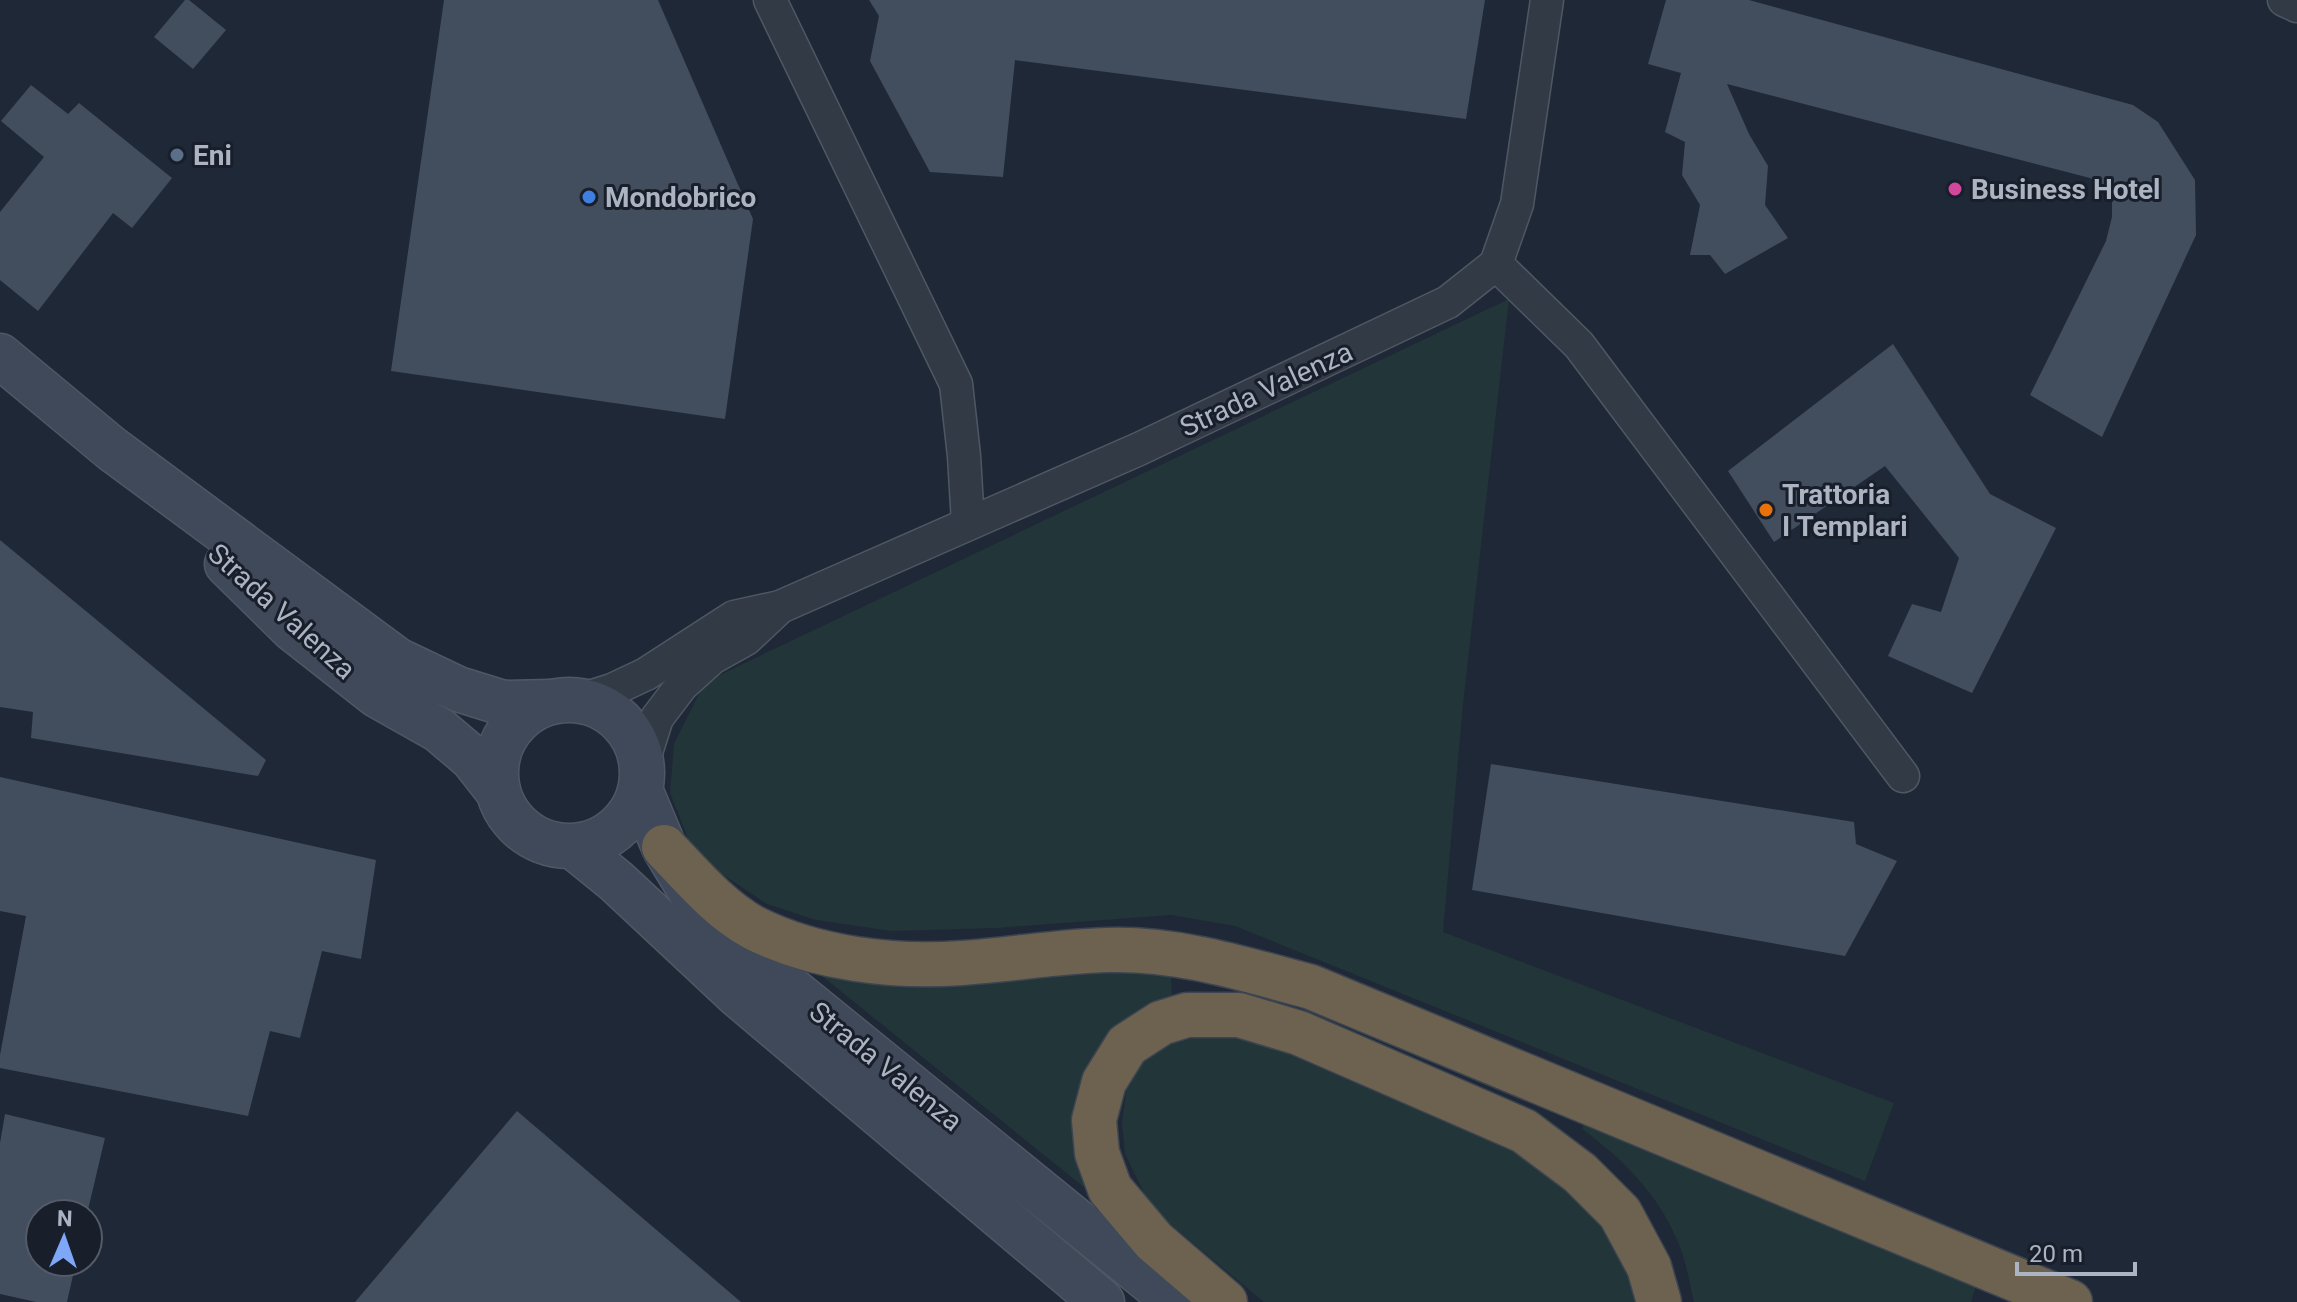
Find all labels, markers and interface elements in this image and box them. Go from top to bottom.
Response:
place label: Eni [193,139,232,172]
marker: Eni [168,146,186,164]
place label: Business Hotel [1971,173,2160,206]
marker: Business Hotel [1946,180,1964,198]
place label: Mondobrico [605,181,756,214]
marker: Mondobrico [580,188,598,206]
street label: Strada Valenza [1175,335,1358,444]
place label: Trattoria I Templari [1782,478,1908,543]
marker: Trattoria I Templari [1757,501,1775,519]
street label: Strada Valenza [201,537,362,686]
street label: Strada Valenza [803,995,969,1138]
north arrow [24,1198,104,1278]
text: N [56,1206,73,1231]
scale bar [2017,1226,2135,1276]
text: 20 m [2029,1240,2083,1268]

